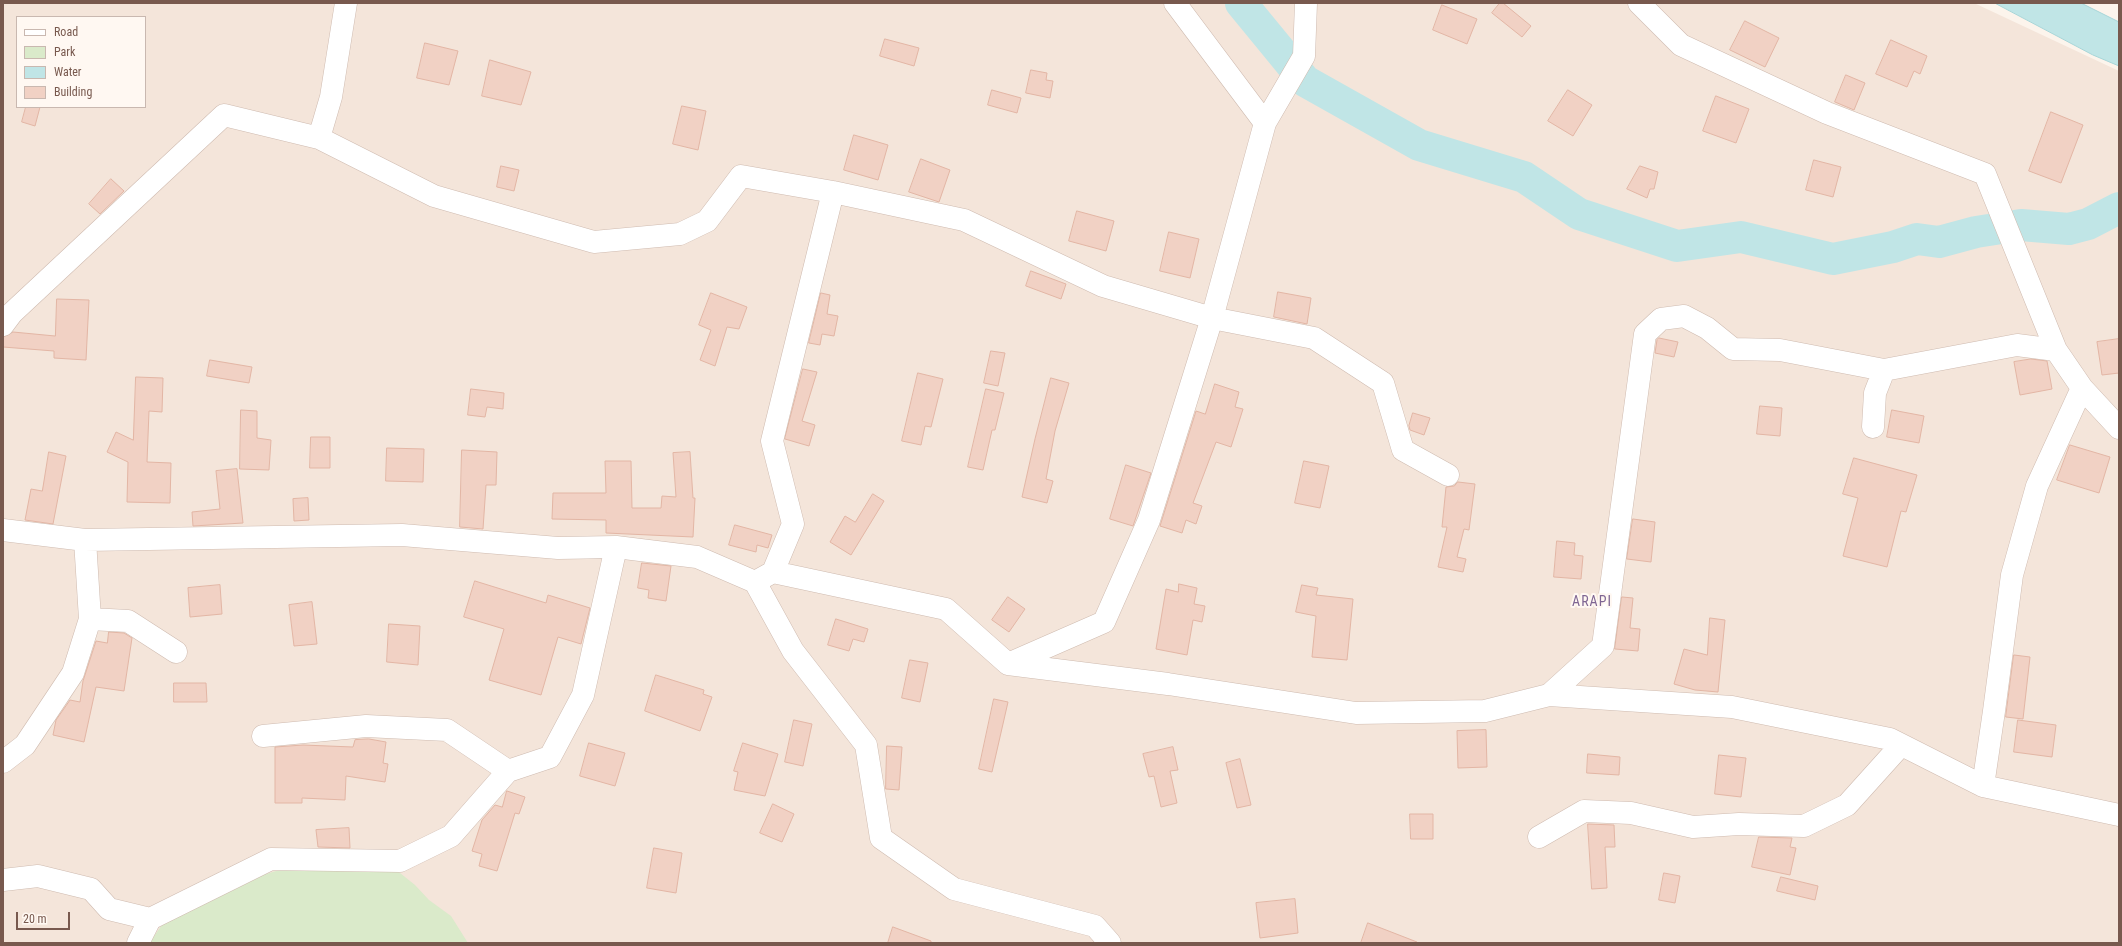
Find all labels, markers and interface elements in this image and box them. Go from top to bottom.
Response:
legend [16,16,146,108]
text: Road [54,25,78,39]
text: Park [54,45,75,59]
text: Water [54,65,82,79]
text: Building [54,85,92,99]
district label: ARAPI [1572,594,1612,610]
scale bar [18,904,72,930]
text: 20 m [23,912,47,926]

